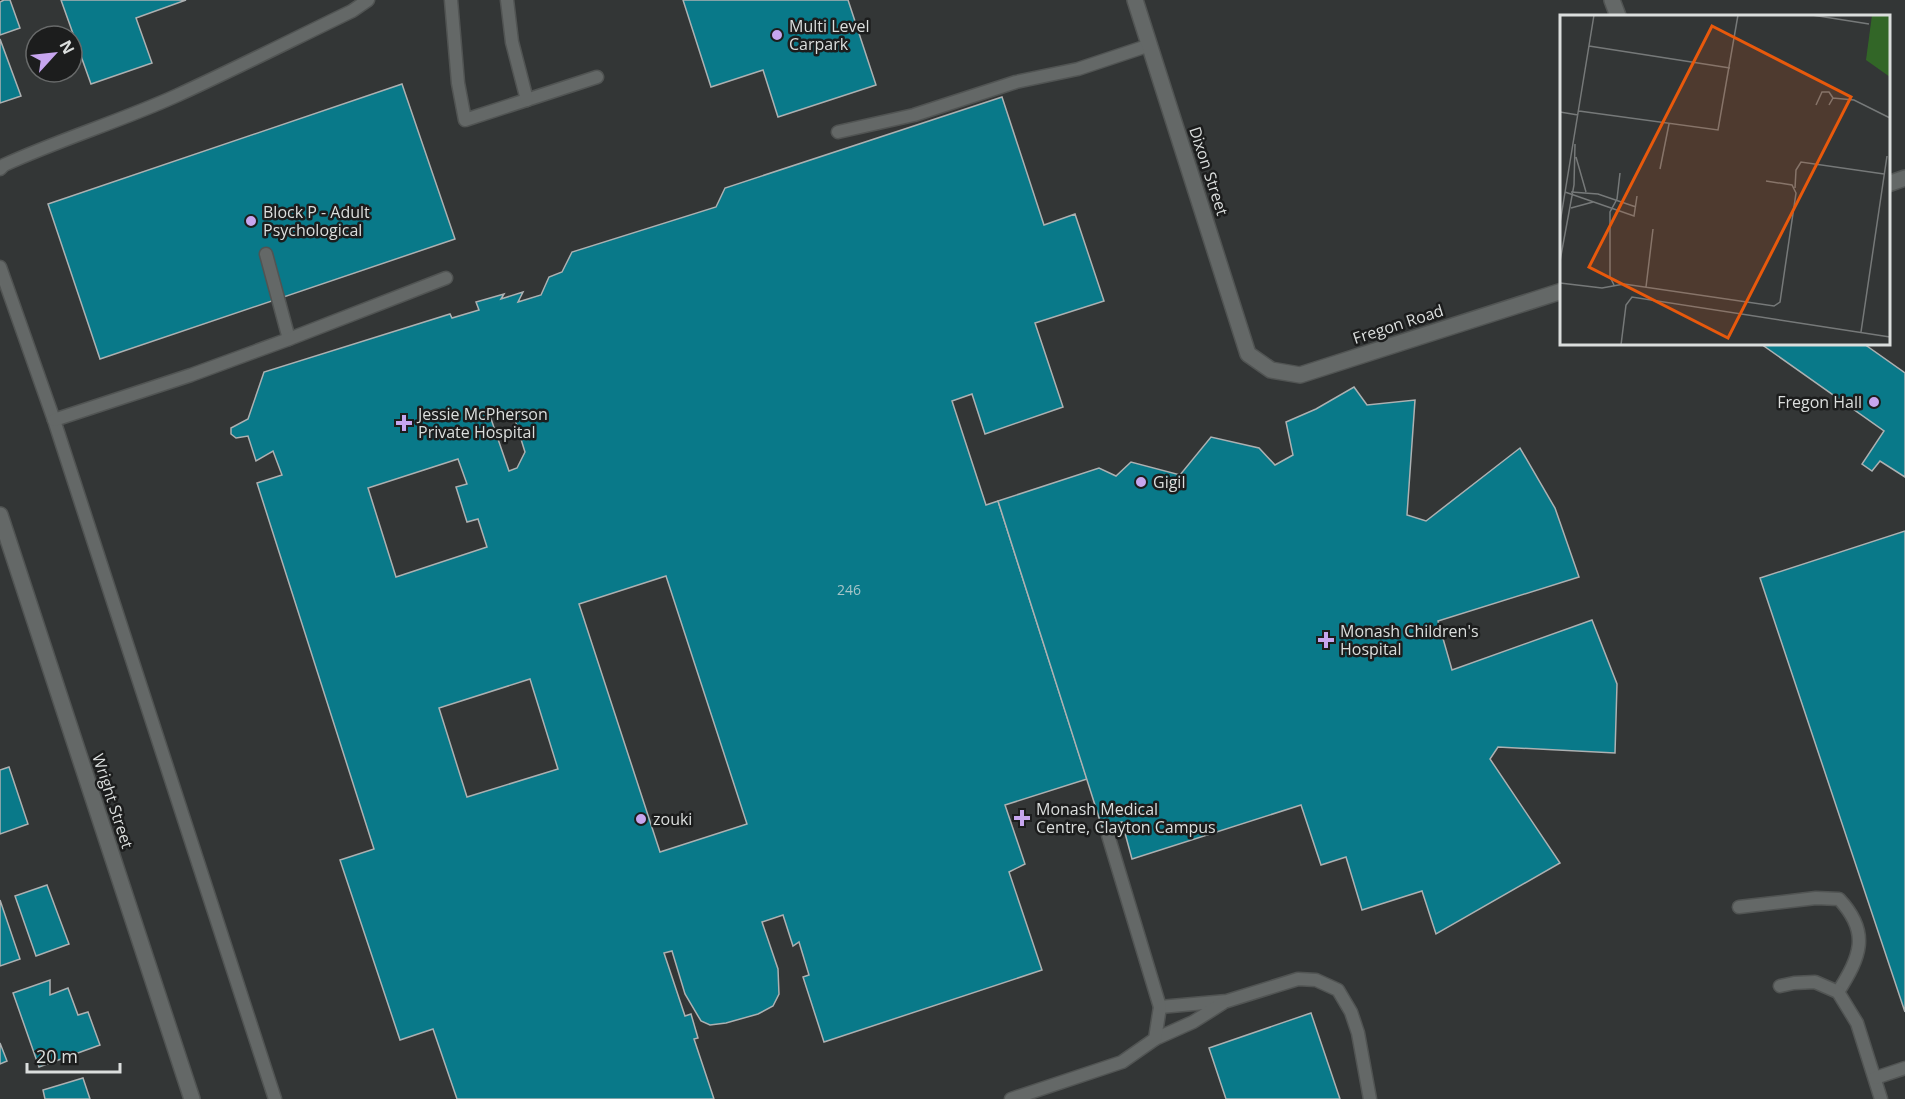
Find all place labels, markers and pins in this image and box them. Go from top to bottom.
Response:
place label: Multi Level Carpark [789,15,870,55]
marker: Multi Level Carpark [770,28,784,42]
place label: Block P - Adult Psychological [263,201,370,241]
marker: Block P - Adult Psychological [244,214,258,228]
place label: Fregon Hall [1777,391,1862,413]
marker: Fregon Hall [1867,395,1881,409]
place label: Jessie McPherson Private Hospital [416,403,548,443]
marker: Jessie McPherson Private Hospital [395,414,413,432]
place label: Gigil [1153,471,1185,493]
marker: Gigil [1134,475,1148,489]
place label: Monash Children's Hospital [1340,620,1479,660]
marker: Monash Children's Hospital [1317,631,1335,649]
place label: Monash Medical Centre, Clayton Campus [1036,798,1216,838]
place label: zouki [653,808,692,830]
marker: Monash Medical Centre, Clayton Campus [1013,809,1031,827]
marker: zouki [634,812,648,826]

